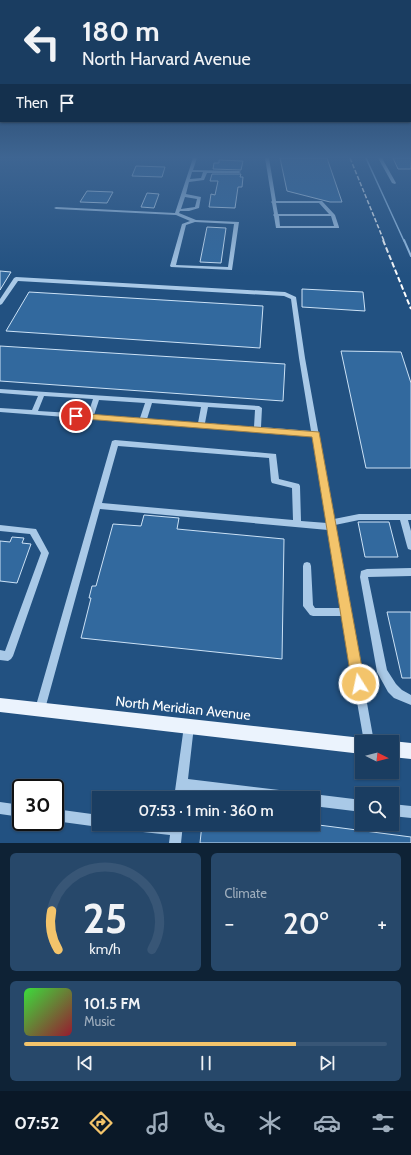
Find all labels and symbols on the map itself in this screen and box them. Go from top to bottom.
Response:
pin [59,399,93,433]
position arrow [338,663,380,705]
street label: North Meridian Avenue [115,692,251,724]
north arrow [355,735,399,779]
speed limit sign: 30 [12,779,64,831]

